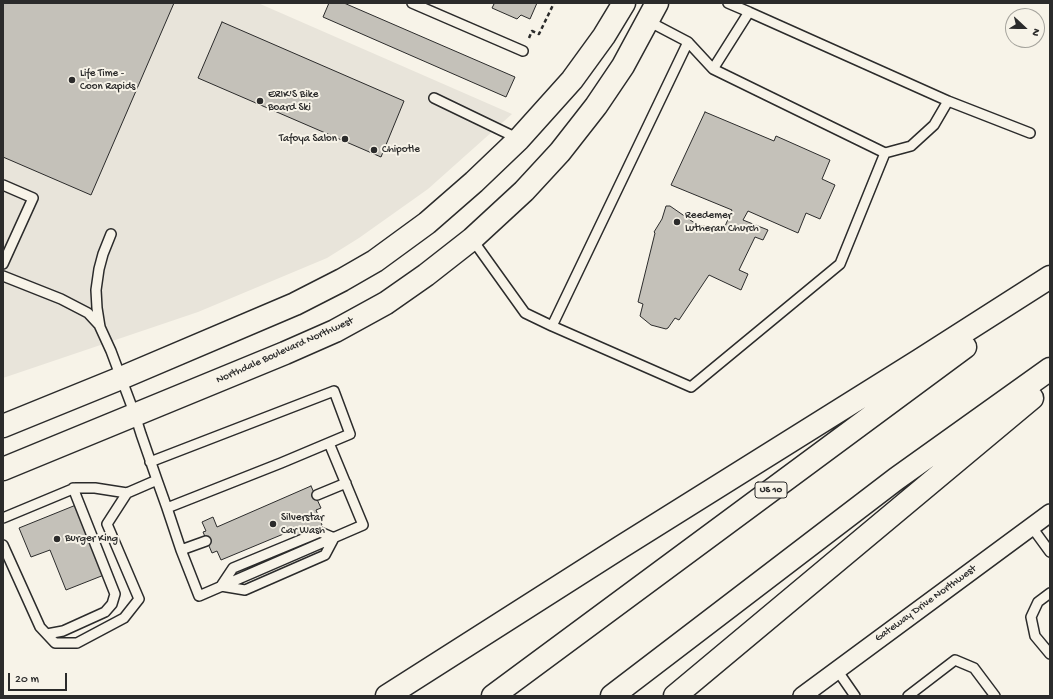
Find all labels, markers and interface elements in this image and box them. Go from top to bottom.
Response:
north arrow [1005,8,1045,48]
text: N [1028,27,1042,38]
place label: Life Time - Coon Rapids [80,67,135,93]
marker: Life Time - Coon Rapids [67,75,77,85]
place label: ERIK'S Bike Board Ski [268,88,318,114]
marker: ERIK'S Bike Board Ski [255,96,265,106]
place label: Tafoya Salon [279,132,337,146]
marker: Tafoya Salon [340,134,350,144]
place label: Chipotle [382,143,420,157]
marker: Chipotle [369,145,379,155]
place label: Reedemer Lutheran Church [685,209,759,235]
marker: Reedemer Lutheran Church [672,217,682,227]
street label: Northdale Boulevard Northwest [214,315,356,387]
road number: US 10 [755,482,787,498]
place label: Silverstar Car Wash [281,511,325,537]
marker: Silverstar Car Wash [268,519,278,529]
place label: Burger King [65,532,118,546]
marker: Burger King [52,534,62,544]
street label: Gateway Drive Northwest [873,563,979,645]
scale bar [10,665,69,691]
text: 20 m [15,673,39,687]

